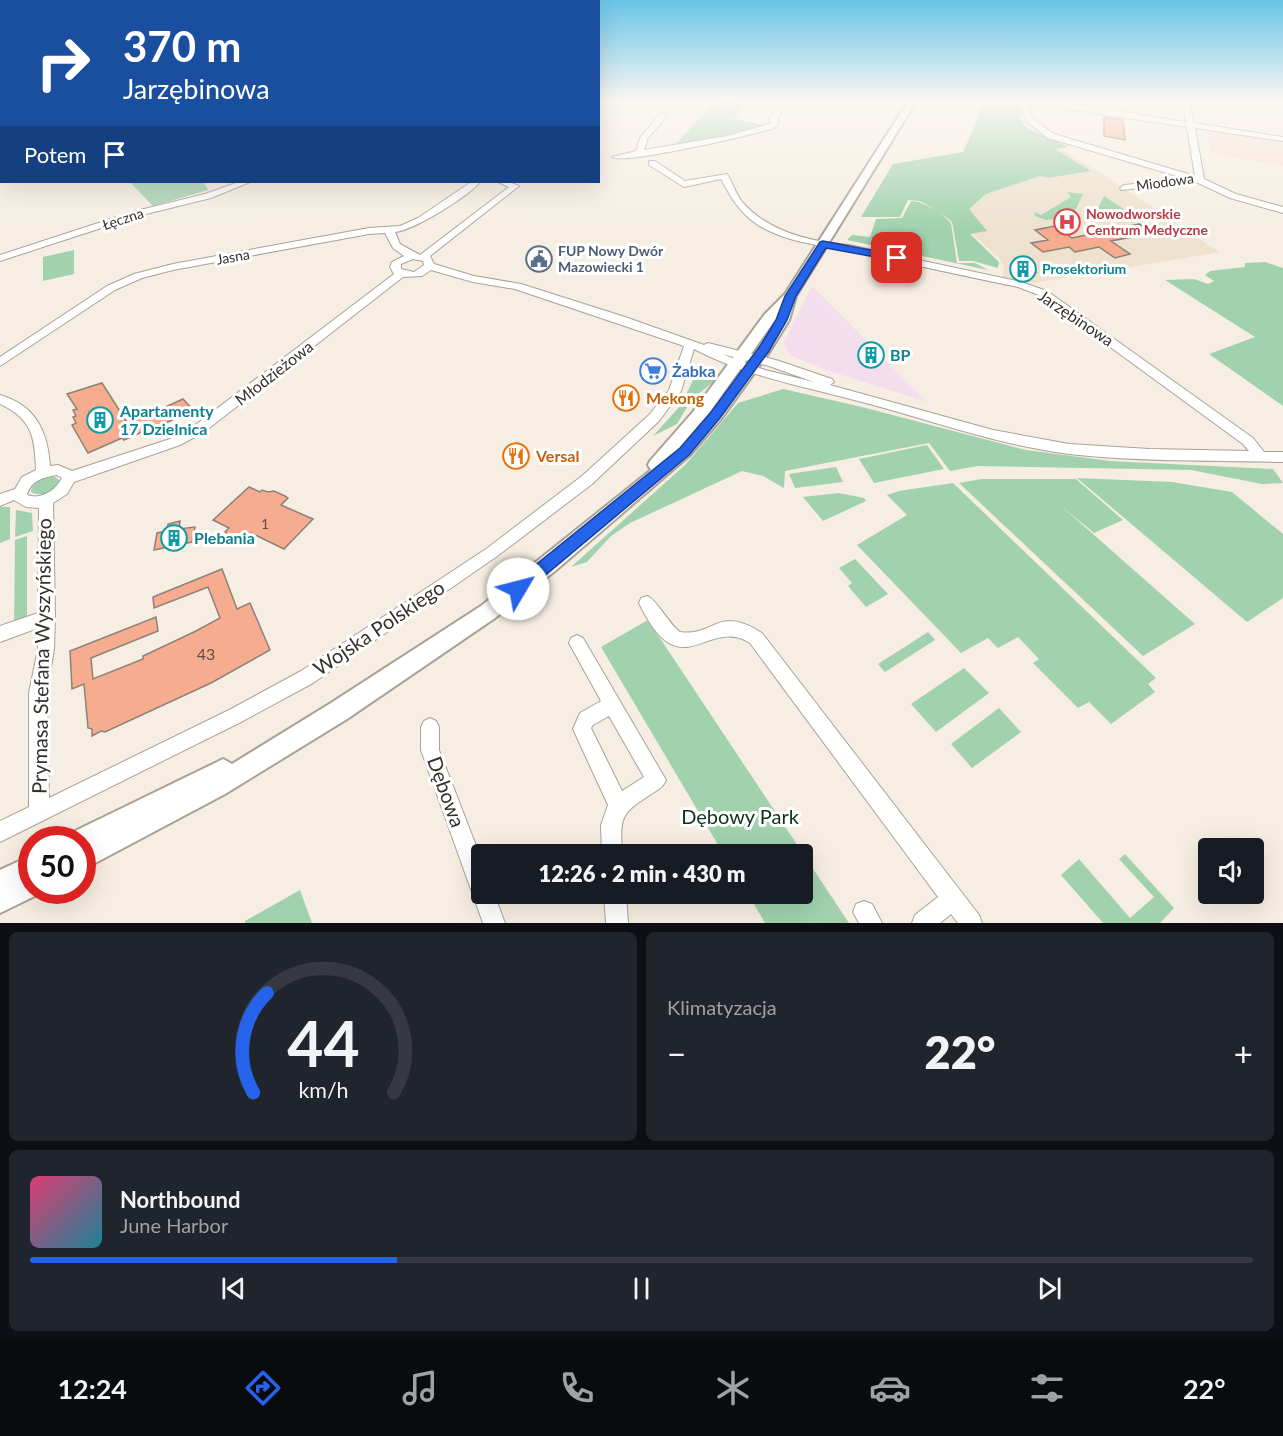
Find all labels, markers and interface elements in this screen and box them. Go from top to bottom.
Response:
text: 370 m [123,21,241,71]
icon: right [24,24,102,102]
text: Jarzębinowa [123,72,270,105]
icon: arrive [98,138,131,171]
text: Potem [24,141,86,168]
street label: Miodowa [1135,169,1195,194]
street label: Łęczna [100,204,146,233]
place label: Nowodworskie Centrum Medyczne [1086,205,1209,238]
hospital icon: Nowodworskie Centrum Medyczne [1052,207,1082,237]
pin [871,232,922,283]
icon: arrive [880,241,913,274]
place label: FUP Nowy Dwór Mazowiecki 1 [558,242,664,275]
public building icon: FUP Nowy Dwór Mazowiecki 1 [524,244,554,274]
street label: Jasna [215,245,251,268]
building icon: Prosektorium [1008,254,1038,284]
place label: Prosektorium [1042,260,1126,277]
street label: Jarzębinowa [1035,285,1118,350]
street label: Młodzieżowa [231,336,316,409]
building icon: BP [856,340,886,370]
place label: BP [890,345,911,364]
supermarket icon: Żabka [638,356,668,386]
place label: Żabka [672,361,716,380]
restaurant icon: Mekong [611,383,641,413]
place label: Mekong [646,388,705,407]
place label: Apartamenty 17 Dzielnica [119,401,214,438]
building icon: Apartamenty 17 Dzielnica [85,405,115,435]
restaurant icon: Versal [501,441,531,471]
place label: Versal [535,446,579,465]
house number: 1 [261,515,269,532]
street label: Prymasa Stefana Wyszyńskiego [27,518,55,794]
building icon: Plebania [159,523,189,553]
place label: Plebania [194,528,255,547]
position arrow [486,557,550,621]
street label: Wojska Polskiego [308,574,449,680]
house number: 43 [197,644,215,663]
street label: Dębowa [423,753,471,830]
park label: Dębowy Park [681,804,800,828]
speed limit sign: 50 [18,826,96,904]
map controls [1198,838,1264,904]
button: sound [1198,838,1264,904]
text: 12:26 · 2 min · 430 m [539,860,745,887]
text: Klimatyzacja [667,995,777,1019]
text: 44 [287,1005,359,1080]
text: 22° [925,1025,995,1079]
text: − [667,1033,686,1073]
text: + [1234,1033,1253,1073]
text: km/h [298,1078,348,1104]
text: Northbound [120,1186,240,1213]
text: June Harbor [120,1213,228,1237]
icon: previous [217,1272,250,1305]
icon: pause [625,1272,658,1305]
icon: next [1033,1272,1066,1305]
icon: directions [242,1367,284,1409]
icon: music [399,1367,441,1409]
icon: phone [556,1367,598,1409]
icon: climate [712,1367,754,1409]
icon: car [869,1367,911,1409]
icon: filters [1026,1367,1068,1409]
text: 12:24 [57,1372,127,1405]
text: 22° [1183,1372,1225,1405]

